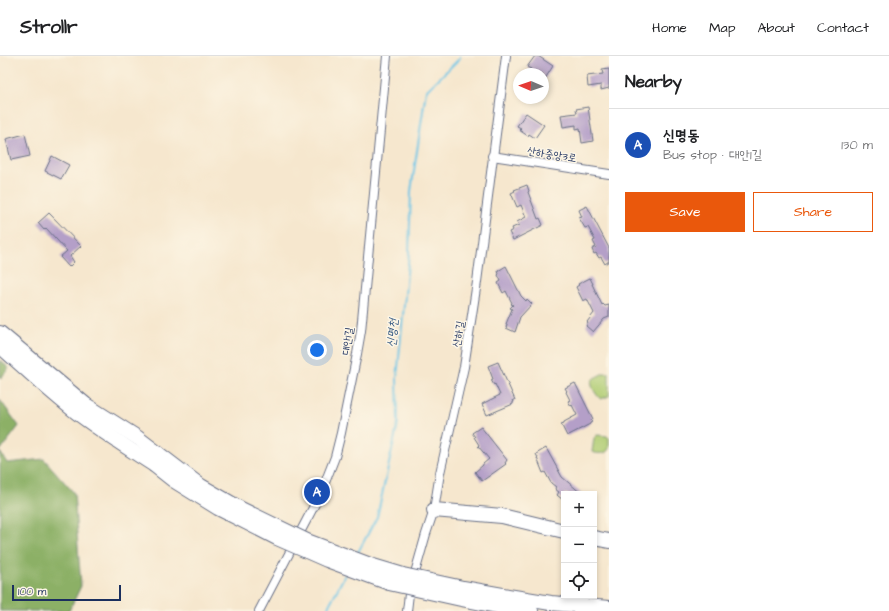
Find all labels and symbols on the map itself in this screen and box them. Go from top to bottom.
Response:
north arrow [513,68,549,104]
street label: 산하중앙3로 [526,143,578,166]
water label: 신명천 [383,317,402,348]
street label: 산하길 [449,320,468,348]
street label: 대안1길 [338,326,357,356]
your location [307,340,327,360]
pin: A [304,477,330,507]
scale bar [12,583,121,602]

